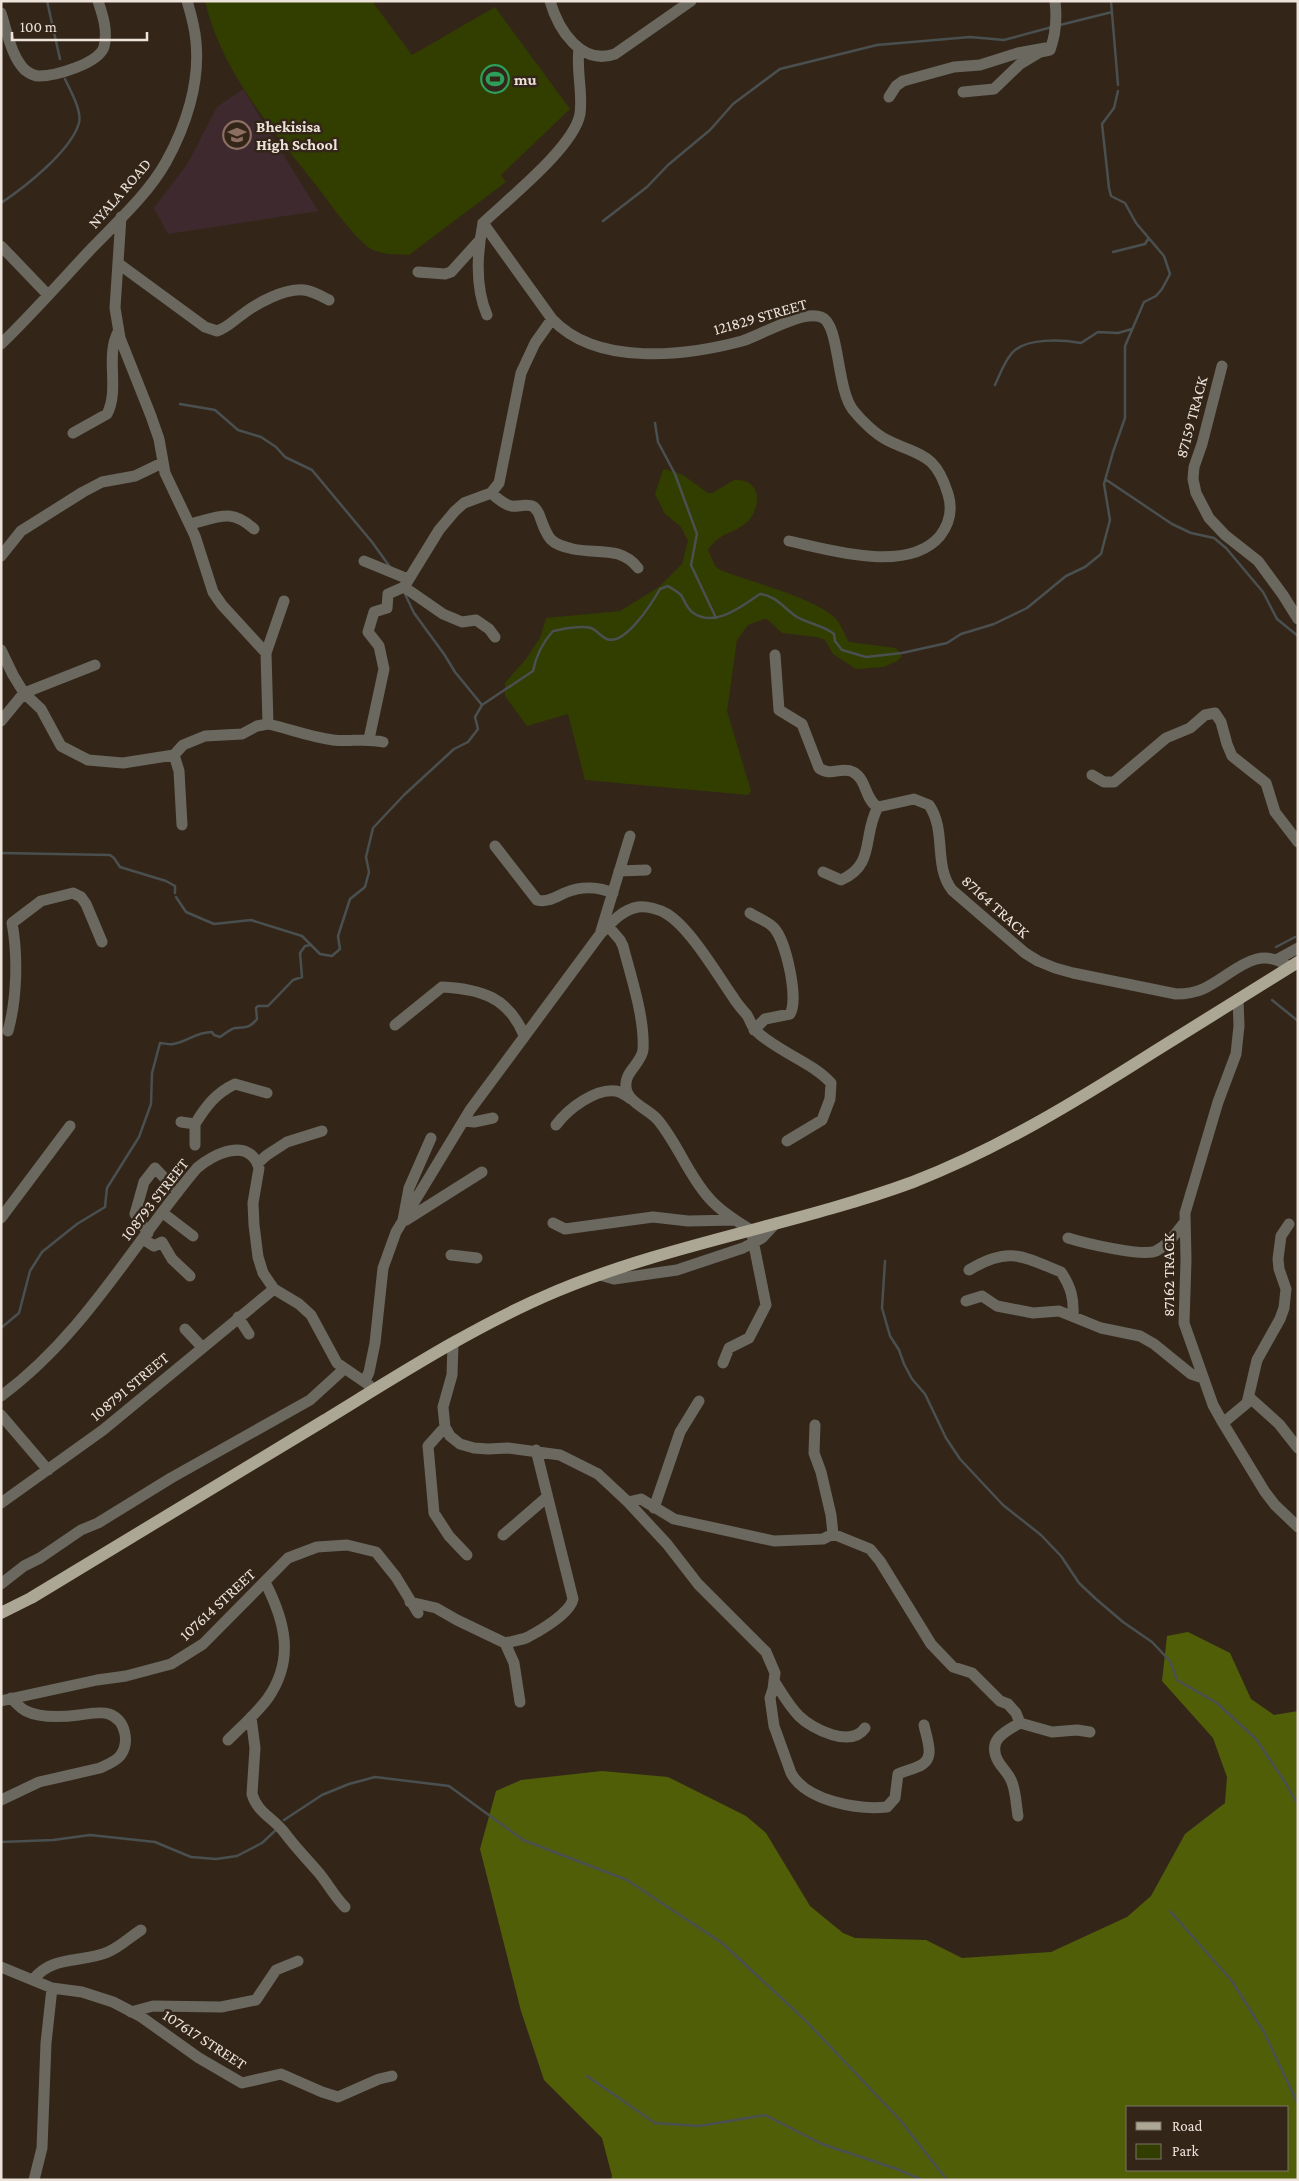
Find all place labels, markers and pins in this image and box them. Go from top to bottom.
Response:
sports icon: mu [480,64,510,94]
place label: mu [514,71,537,88]
place label: Bhekisisa High School [256,118,338,153]
school or university icon: Bhekisisa High School [222,120,252,150]

